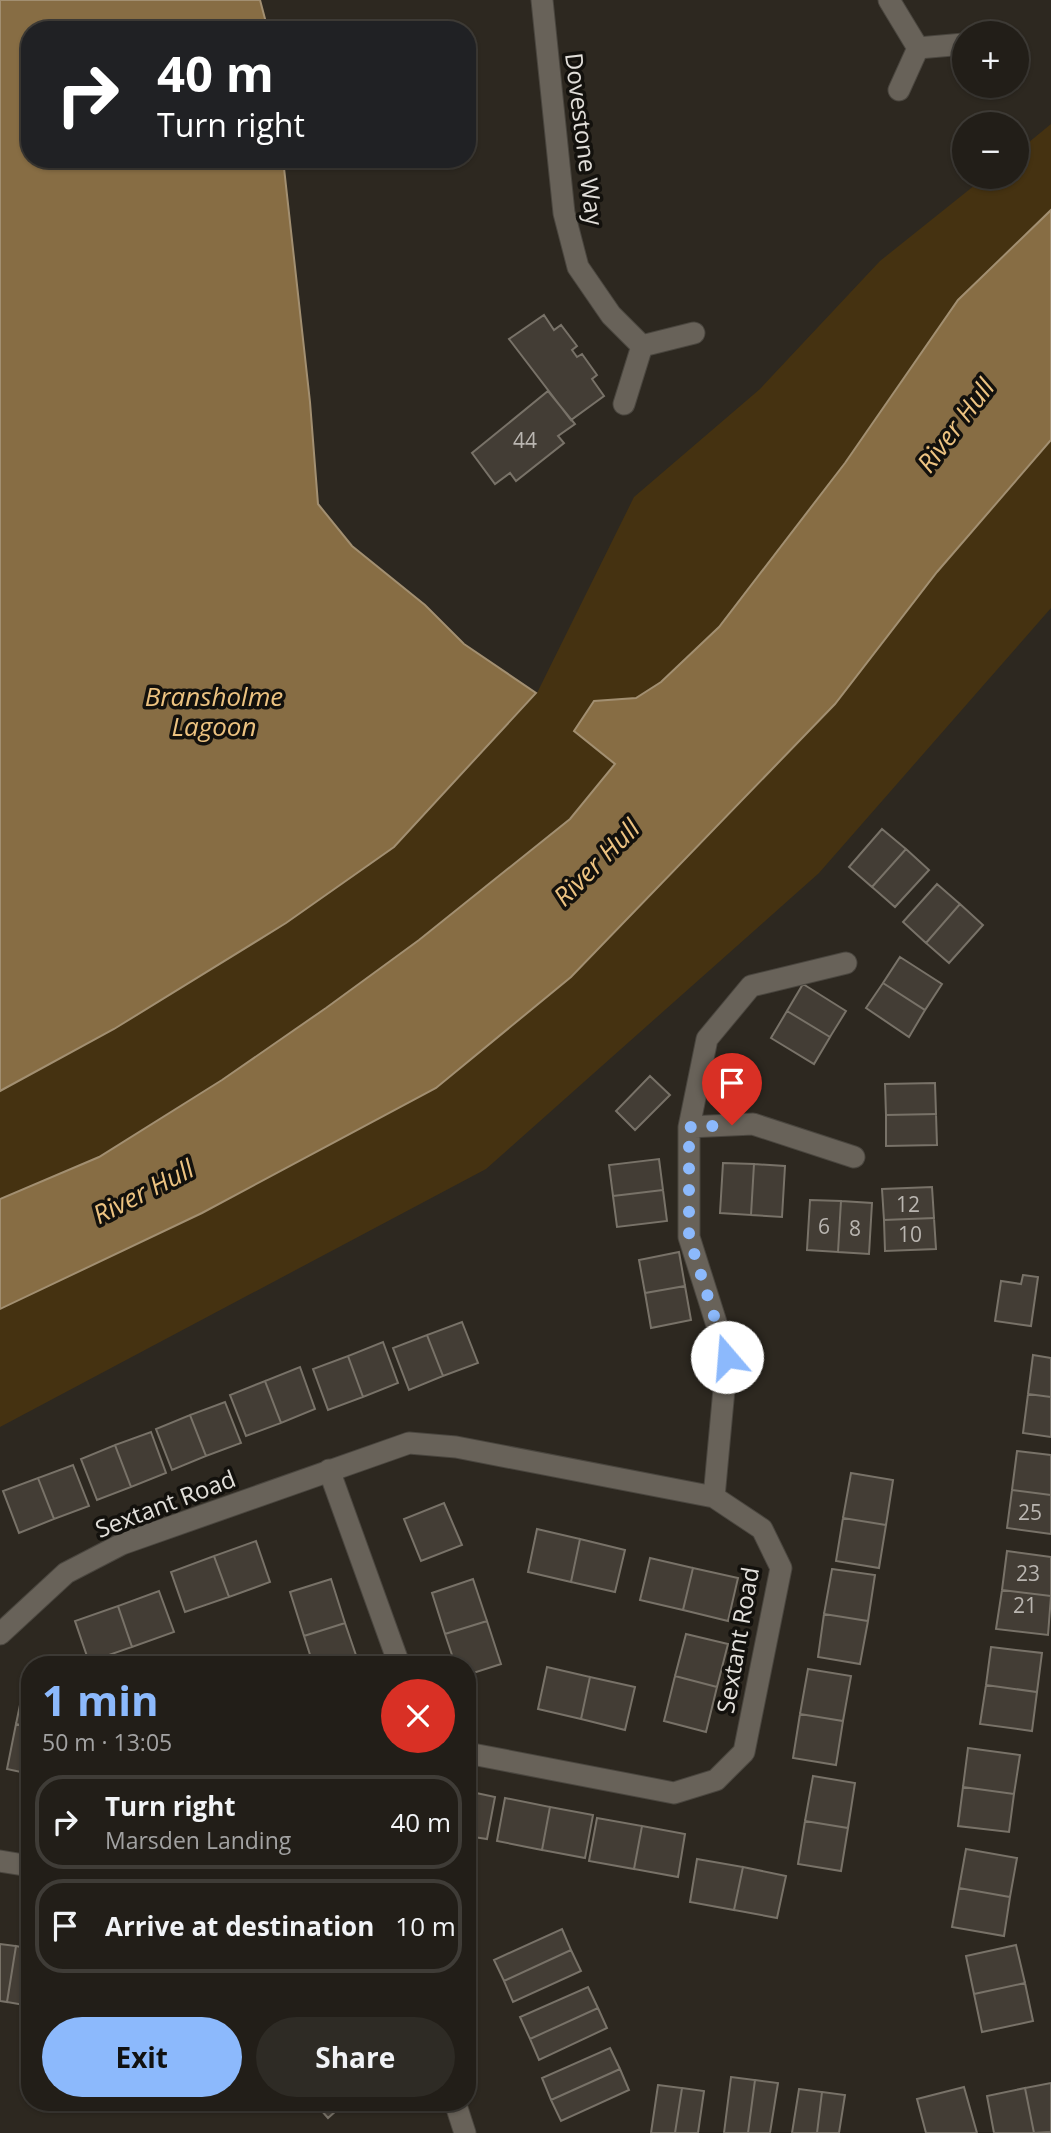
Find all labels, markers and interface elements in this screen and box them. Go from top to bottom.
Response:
map controls [952,21,1029,189]
button: + [952,21,1029,98]
text: 40 m [157,40,274,106]
icon: right [42,49,133,140]
street label: Dovestone Way [558,51,612,228]
text: Turn right [157,103,305,146]
button: − [952,112,1029,189]
water label: River Hull [908,369,1003,479]
house number: 44 [513,426,537,454]
water label: Bransholme Lagoon [145,678,283,744]
water label: River Hull [545,810,648,913]
pin [702,1053,762,1125]
icon: arrive [713,1064,751,1102]
water label: River Hull [86,1150,201,1232]
house number: 12 [896,1190,920,1218]
house number: 6 [818,1212,830,1240]
house number: 8 [849,1214,861,1242]
house number: 10 [898,1220,922,1248]
position arrow [690,1320,764,1394]
street label: Sextant Road [90,1461,240,1545]
house number: 25 [1018,1498,1042,1526]
house number: 23 [1016,1559,1040,1587]
street label: Sextant Road [708,1564,766,1716]
house number: 21 [1013,1591,1037,1619]
text: 1 min [42,1671,159,1728]
button: close [381,1679,455,1753]
text: 50 m · 13:05 [42,1726,172,1758]
text: Turn right [105,1788,236,1824]
icon: right [46,1803,84,1841]
text: 40 m [390,1804,451,1840]
text: Marsden Landing [105,1824,291,1856]
icon: arrive [46,1907,84,1945]
text: Arrive at destination [105,1908,374,1944]
text: 10 m [395,1908,456,1944]
button: Exit [42,2017,242,2097]
button: Share [256,2017,455,2097]

